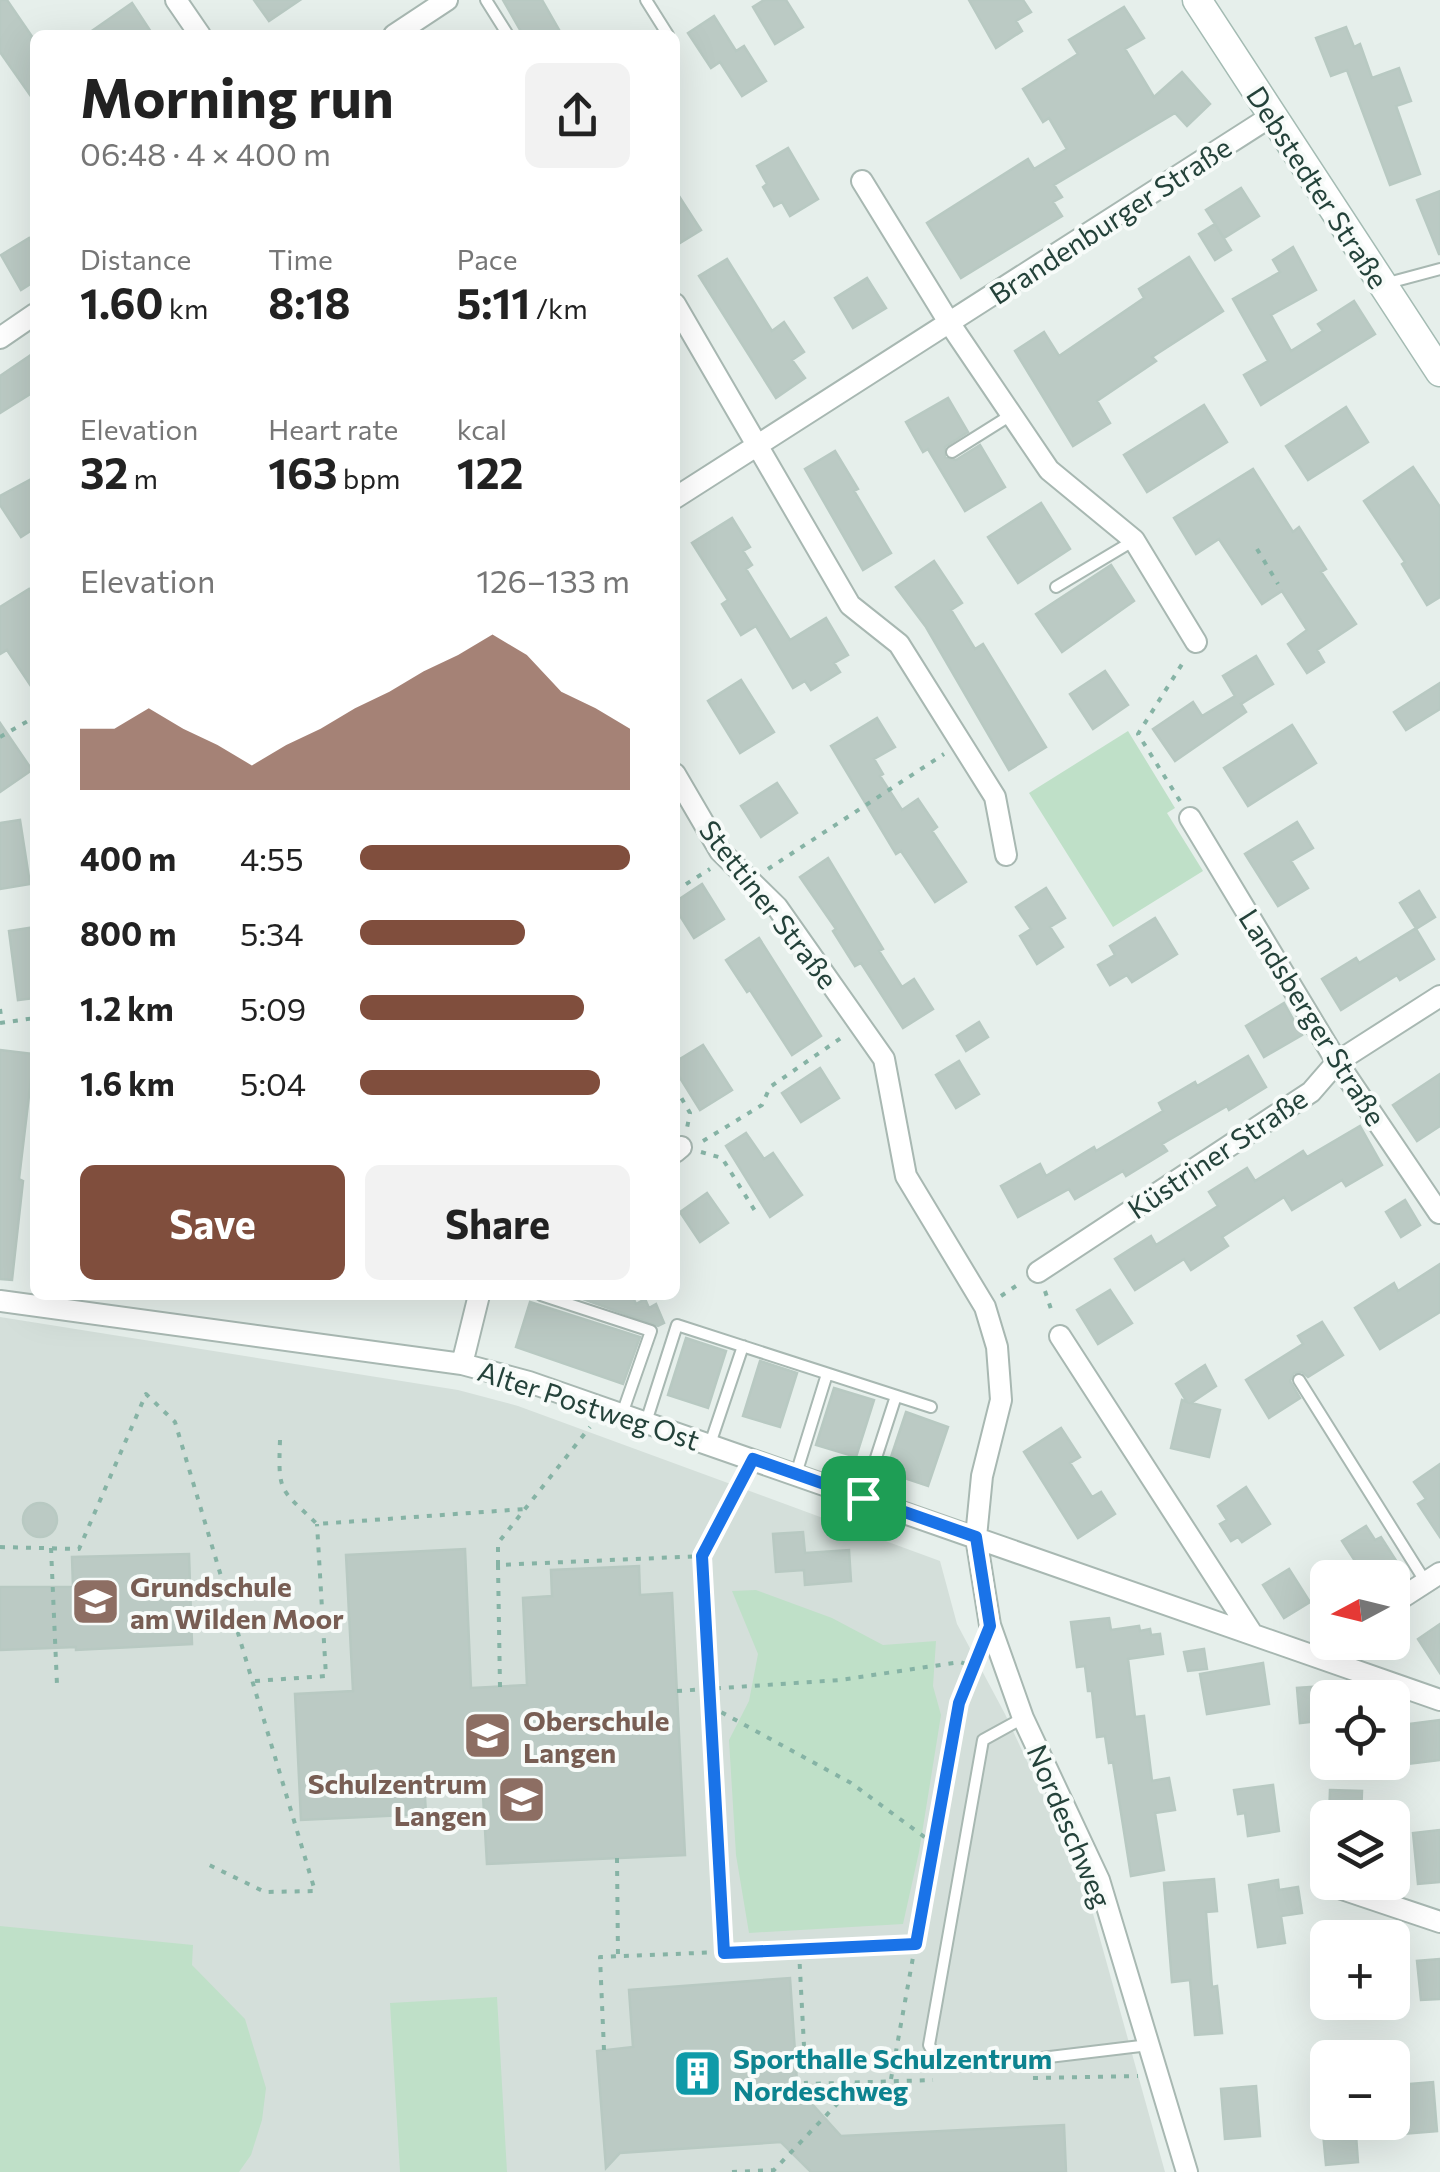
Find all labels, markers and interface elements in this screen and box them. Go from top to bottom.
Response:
text: Morning run [80,62,394,129]
button: share [525,63,630,168]
street label: Debstedter Straße [1240,80,1396,294]
street label: Brandenburger Straße [983,129,1237,311]
text: 06:48 · 4 × 400 m [80,133,331,173]
text: Distance [80,242,191,276]
text: Time [268,242,333,276]
text: Pace [457,242,518,276]
text: 1.60 [80,276,163,328]
text: 8:18 [268,276,350,328]
text: 5:11 [457,276,530,328]
text: km [163,291,208,325]
text: /km [530,291,588,325]
text: Elevation [80,412,198,446]
text: Heart rate [268,412,398,446]
text: kcal [457,412,507,446]
text: 32 [80,446,128,498]
text: 163 [268,446,337,498]
text: 122 [457,446,523,498]
text: m [128,461,158,495]
text: bpm [337,461,400,495]
text: Elevation [80,560,215,600]
text: 126–133 m [476,560,630,600]
street label: Stettiner Straße [693,813,845,995]
text: 400 m [80,838,176,878]
text: 4:55 [240,838,304,878]
street label: Landsberger Straße [1233,902,1393,1132]
text: 800 m [80,913,176,953]
text: 5:34 [240,913,303,953]
text: 1.2 km [80,988,174,1028]
text: 5:09 [240,988,306,1028]
text: 1.6 km [80,1063,175,1103]
text: 5:04 [240,1063,306,1103]
street label: Küstriner Straße [1121,1081,1313,1225]
button: Save [80,1165,345,1280]
button: Share [365,1165,630,1280]
street label: Alter Postweg Ost [474,1353,704,1457]
pin [821,1456,906,1541]
icon: arrive [836,1471,891,1526]
north arrow [1310,1560,1410,1660]
map controls [1310,1560,1410,2140]
place label: Grundschule am Wilden Moor [130,1569,344,1635]
school or university icon: Grundschule am Wilden Moor [69,1576,121,1628]
button: locate [1310,1680,1410,1780]
place label: Oberschule Langen [523,1703,669,1769]
school or university icon: Oberschule Langen [462,1710,514,1762]
street label: Nordeschweg [1020,1739,1120,1913]
place label: Schulzentrum Langen [308,1766,487,1832]
school or university icon: Schulzentrum Langen [496,1773,548,1825]
button: layers [1310,1800,1410,1900]
button: + [1310,1920,1410,2020]
button: − [1310,2040,1410,2140]
place label: Sporthalle Schulzentrum Nordeschweg [733,2041,1052,2107]
building icon: Sporthalle Schulzentrum Nordeschweg [672,2048,724,2100]

